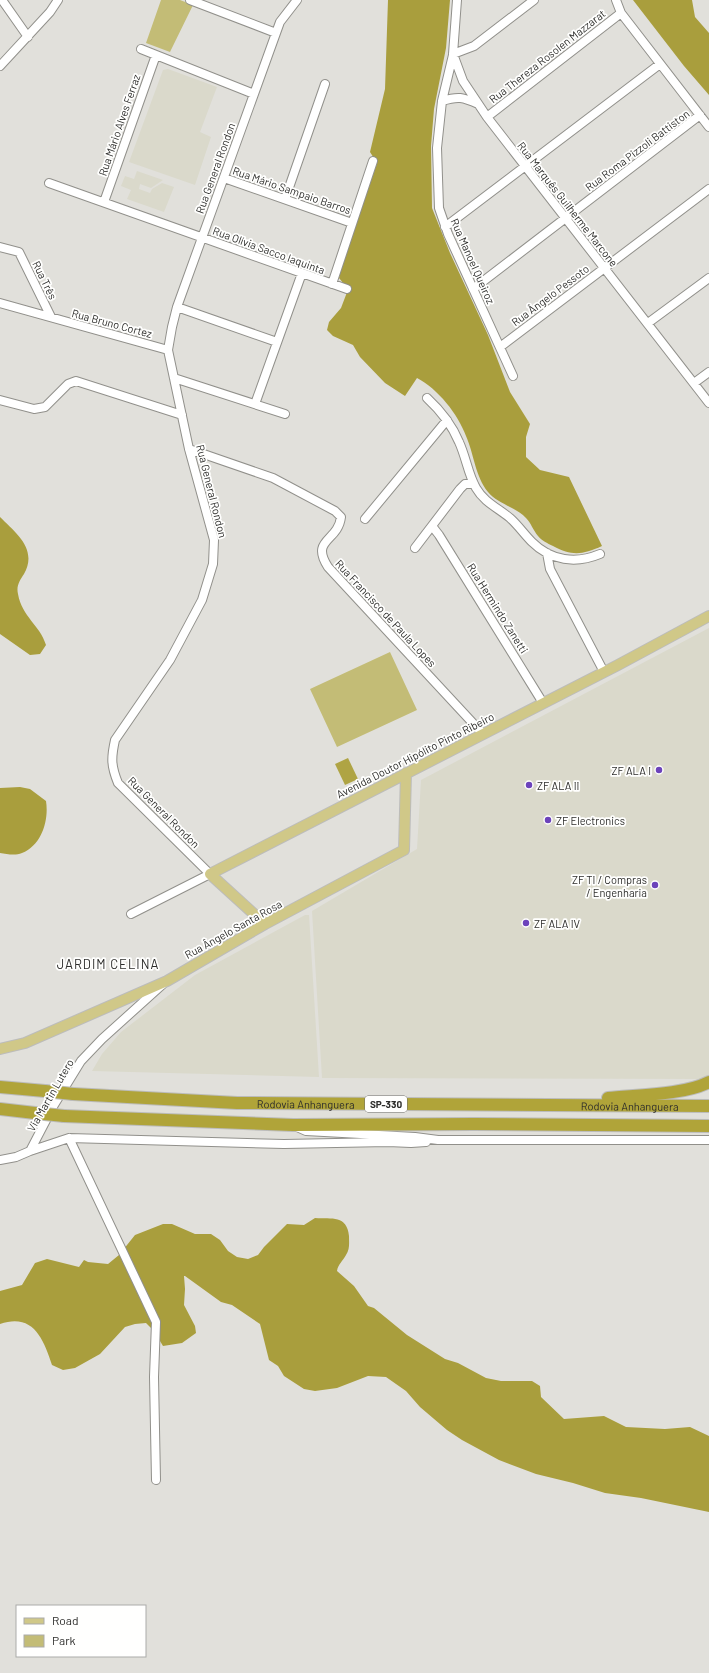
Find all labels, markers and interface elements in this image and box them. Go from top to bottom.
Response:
street label: Rua Thereza Rosolen Mazzarat [486,7,608,105]
street label: Rua Mário Alves Ferraz [95,72,143,178]
street label: Rua Roma Pizzoli Battiston [582,107,692,193]
street label: Rua General Rondon [193,121,237,215]
street label: Rua Marquês Guilherme Marcone [515,139,621,269]
street label: Rua Mário Sampaio Barros [231,164,353,216]
street label: Rua Manoel Queiroz [448,216,498,306]
street label: Rua Olívia Sacco Iaquinta [211,224,327,276]
street label: Rua Três [30,259,60,301]
street label: Rua Ângelo Pessoto [509,262,591,328]
street label: Rua Bruno Cortez [70,306,154,340]
street label: Rua General Rondon [194,443,230,539]
street label: Rua Francisco de Paula Lopes [333,557,439,669]
street label: Rua Hermindo Zanetti [465,561,531,656]
street label: Avenida Doutor Hipólito Pinto Ribeiro [334,709,496,801]
place label: ZF ALA I [611,764,651,777]
marker: ZF ALA I [654,765,664,775]
street label: Rua General Rondon [126,774,202,850]
place label: ZF ALA II [537,779,579,792]
marker: ZF ALA II [524,780,534,790]
place label: ZF Electronics [556,814,625,827]
marker: ZF Electronics [543,815,553,825]
place label: ZF TI / Compras / Engenharia [572,873,647,899]
marker: ZF TI / Compras / Engenharia [650,880,660,890]
street label: Rua Ângelo Santa Rosa [182,897,284,961]
place label: ZF ALA IV [534,917,581,930]
marker: ZF ALA IV [521,918,531,928]
district label: JARDIM CELINA [57,956,159,972]
street label: Via Martin Lutero [24,1056,76,1134]
road number: SP-330 [365,1096,407,1112]
street label: Rodovia Anhanguera [257,1097,355,1110]
street label: Rodovia Anhanguera [581,1099,679,1112]
legend [16,1605,146,1657]
text: Road [52,1613,79,1627]
text: Park [52,1633,76,1647]

